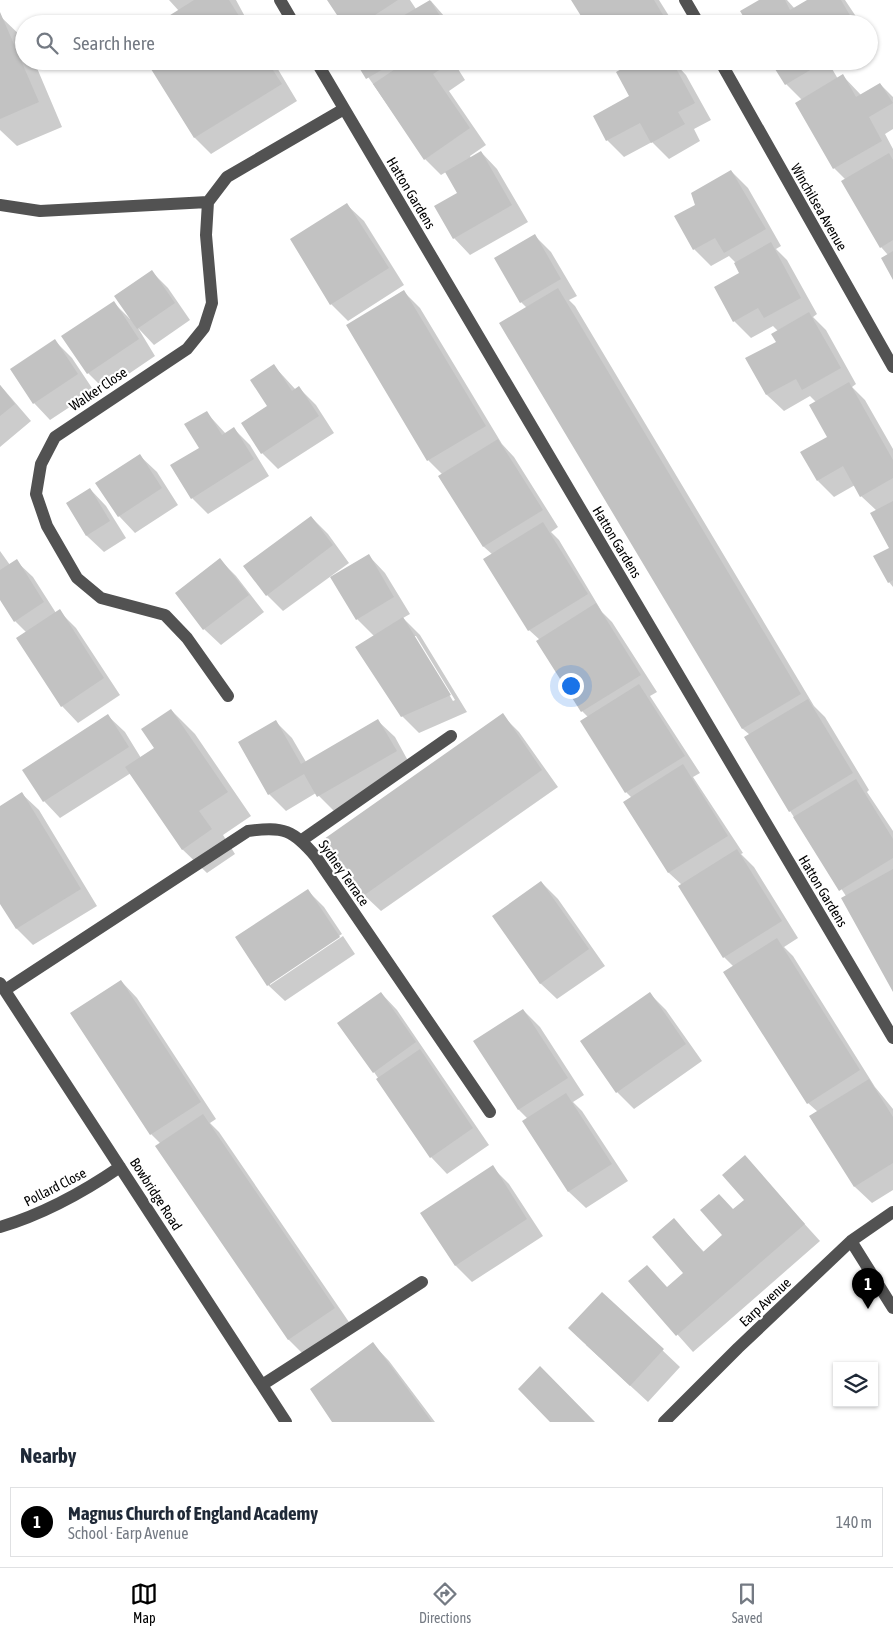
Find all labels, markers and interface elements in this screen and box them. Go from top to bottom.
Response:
search box [15,15,878,70]
icon: search [33,29,61,57]
text: Search here [73,32,155,54]
street label: Hatton Gardens [383,154,439,232]
street label: Winchilsea Avenue [788,161,850,253]
street label: Walker Close [66,364,130,414]
street label: Hatton Gardens [589,503,645,581]
your location [558,673,584,699]
street label: Sydney Terrace [316,837,372,909]
street label: Hatton Gardens [795,852,851,930]
street label: Bowbridge Road [127,1155,185,1233]
street label: Pollard Close [21,1165,89,1209]
pin: 1 [852,1268,884,1309]
street label: Earp Avenue [736,1274,794,1330]
map controls [833,1362,878,1407]
button: layers [833,1362,878,1407]
text: Nearby [20,1443,76,1467]
text: Magnus Church of England Academy [68,1502,318,1524]
text: 1 [33,1513,41,1531]
text: 140 m [836,1513,872,1531]
text: School · Earp Avenue [68,1524,189,1542]
tab: Map [130,1580,158,1626]
tab: Directions [419,1580,471,1626]
tab: Saved [732,1580,763,1626]

